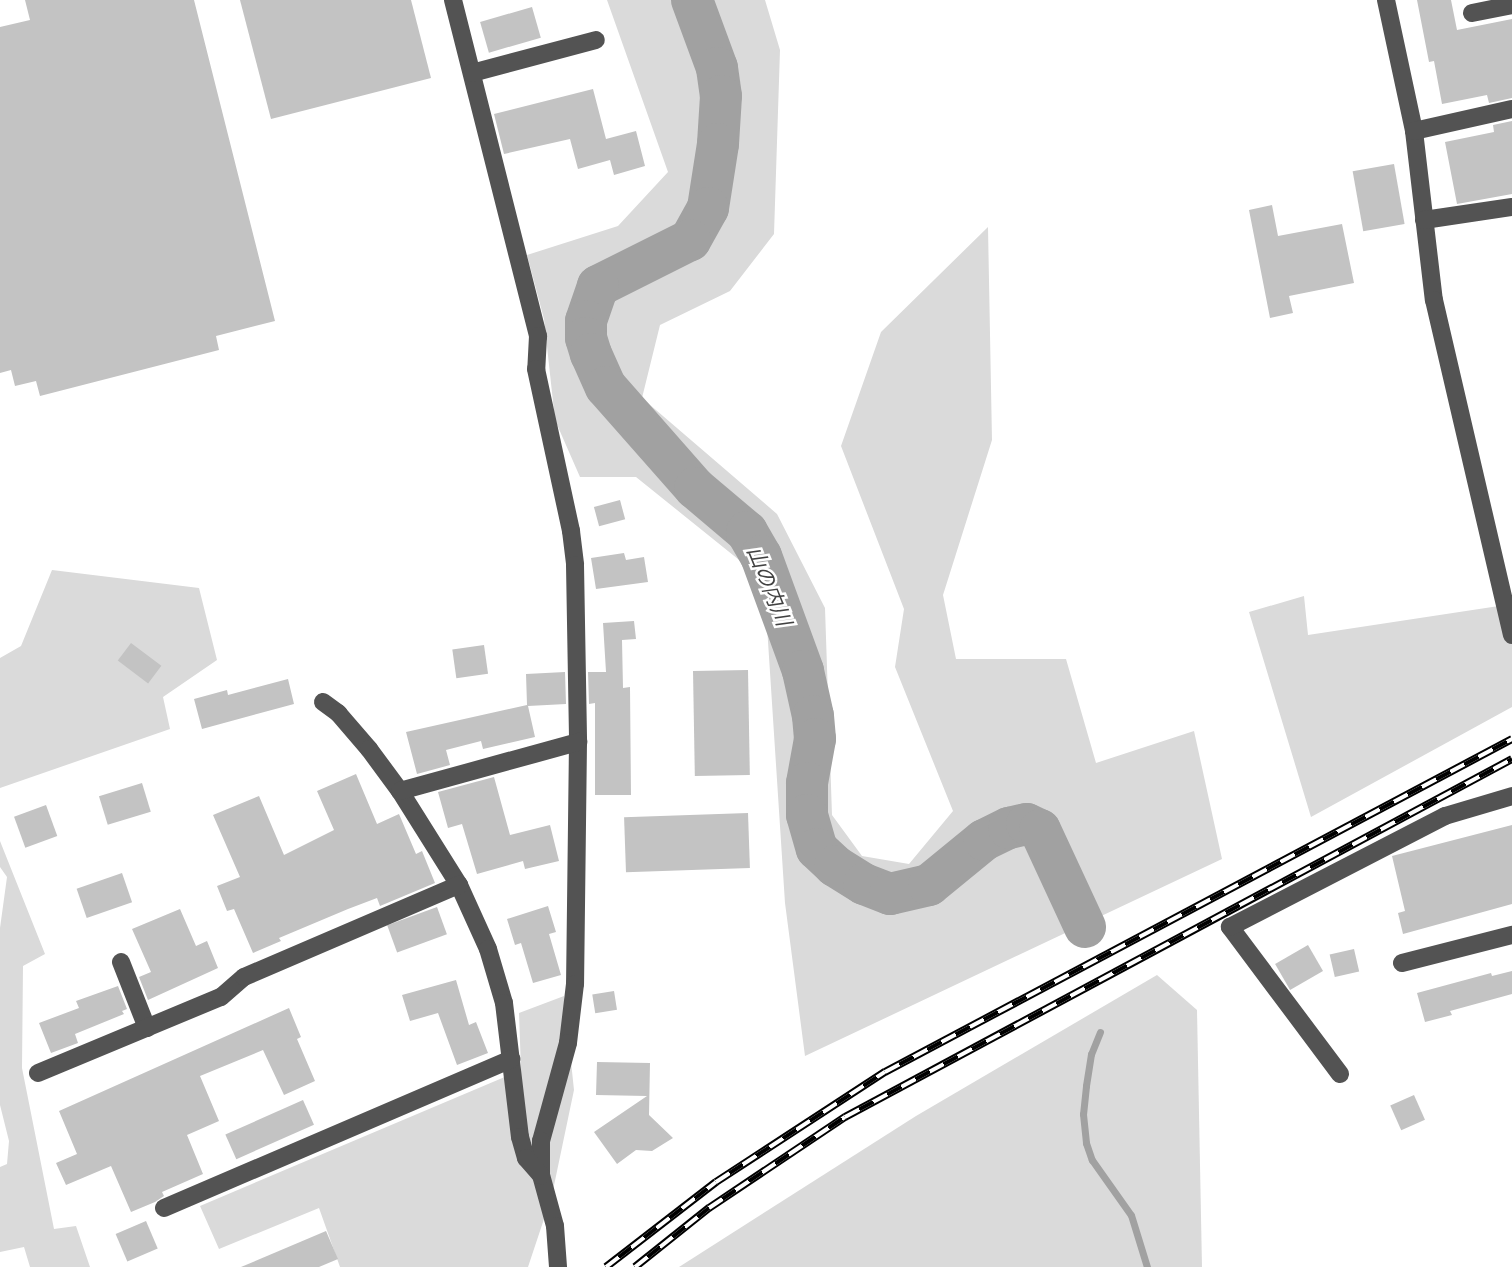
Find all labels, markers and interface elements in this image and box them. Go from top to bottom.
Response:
water label: 山の内川 [742,542,796,630]

